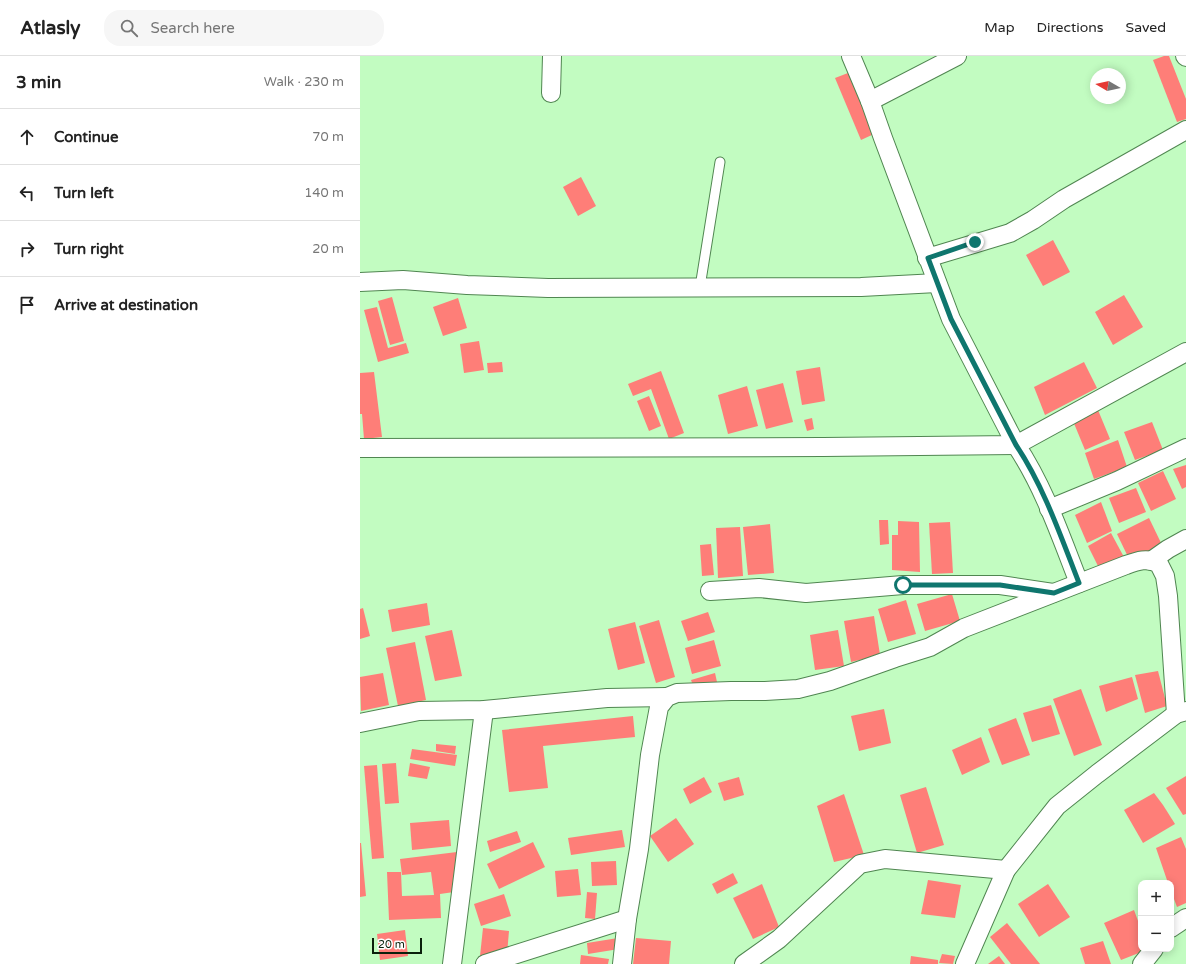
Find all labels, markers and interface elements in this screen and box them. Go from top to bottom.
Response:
search box [104,10,384,46]
text: Atlasly [20,17,80,39]
icon: search [118,17,140,39]
text: Search here [150,19,235,37]
text: Map [984,19,1015,36]
text: Directions [1037,19,1104,36]
text: Saved [1126,19,1166,36]
north arrow [1090,68,1126,104]
text: 3 min [16,72,61,93]
text: Walk · 230 m [264,74,344,90]
icon: ahead [16,126,38,148]
text: Continue [54,128,118,146]
text: 70 m [312,129,344,145]
icon: left [16,182,38,204]
text: Turn left [54,184,114,202]
text: 140 m [304,185,344,201]
route end [966,233,984,251]
icon: right [16,238,38,260]
text: Turn right [54,240,124,258]
text: 20 m [312,241,344,257]
icon: arrive [16,294,38,316]
text: Arrive at destination [54,296,198,314]
route start [894,576,912,594]
map controls [1138,880,1174,952]
button: + [1138,880,1174,916]
button: − [1138,916,1174,952]
scale bar [372,936,422,955]
text: 20 m [378,938,405,951]

